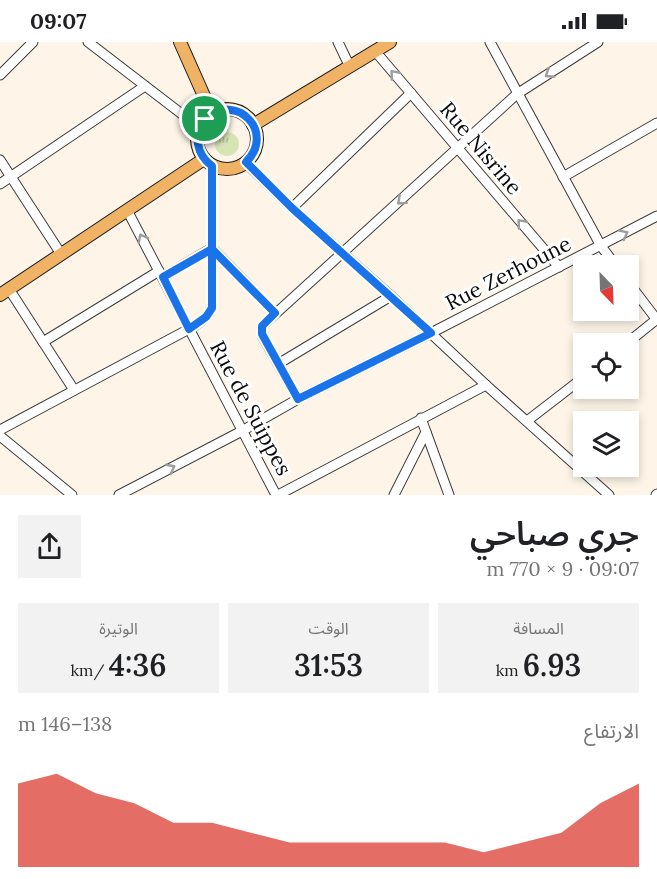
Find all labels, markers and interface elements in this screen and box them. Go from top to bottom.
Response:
text: 09:07 [30,7,86,35]
one-way arrow [545,66,555,78]
one-way arrow [391,70,402,81]
pin [179,93,230,144]
street label: Rue Nisrine [434,96,528,200]
icon: arrive [188,102,221,135]
one-way arrow [398,194,408,205]
one-way arrow [517,219,528,230]
one-way arrow [618,229,629,241]
street label: Rue Zerhoune [441,230,575,316]
one-way arrow [138,234,149,245]
north arrow [573,255,639,321]
map controls [573,255,639,477]
button: locate [573,333,639,399]
street label: Rue de Suippes [204,336,298,480]
button: layers [573,411,639,477]
one-way arrow [165,464,175,475]
text: جري صباحي [470,512,639,554]
button: share [18,515,81,578]
text: 09:07 · 9 × 770 m [487,556,639,581]
text: الوتيرة [99,618,138,638]
text: الوقت [308,618,349,638]
text: المسافة [513,618,564,638]
text: 4:36 [109,646,167,684]
text: 31:53 [294,646,363,684]
text: 6.93 [523,646,581,684]
text: /km [70,660,109,680]
text: km [496,660,523,680]
text: 138–146 m [18,711,112,736]
text: الارتفاع [584,718,639,743]

